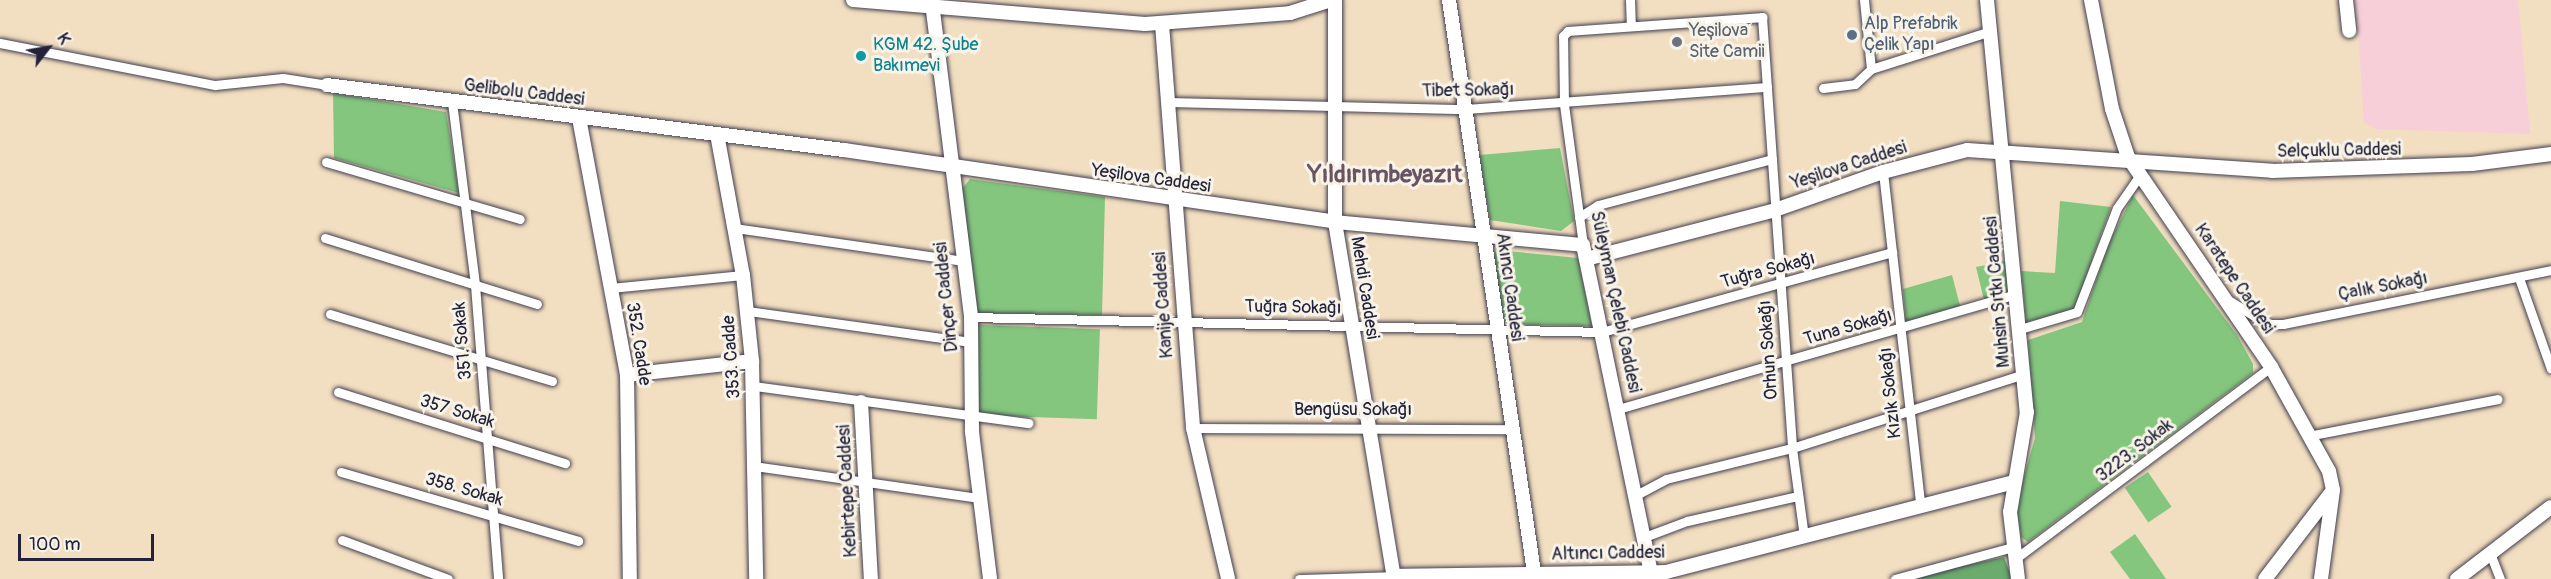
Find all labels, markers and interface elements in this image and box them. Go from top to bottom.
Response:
place label: Alp Prefabrik Çelik Yapı [1864,14,1958,57]
north arrow [18,18,78,78]
place label: Yeşilova Site Camii [1689,21,1765,63]
marker: Alp Prefabrik Çelik Yapı [1845,28,1859,42]
text: K [52,29,74,48]
place label: KGM 42. Şube Bakımevi [873,35,978,78]
marker: Yeşilova Site Camii [1670,35,1684,49]
marker: KGM 42. Şube Bakımevi [854,49,868,63]
street label: Gelibolu Caddesi [462,75,586,111]
street label: Tibet Sokağı [1422,79,1514,103]
street label: Yeşilova Caddesi [1788,137,1910,195]
street label: Selçuklu Caddesi [2277,139,2401,163]
street label: Yeşilova Caddesi [1090,160,1212,198]
district label: Yıldırımbeyazıt [1308,161,1462,189]
street label: Süleyman Çelebi Caddesi [1585,209,1645,395]
street label: Muhsin Sıtkı Caddesi [1981,215,2015,369]
street label: Karatepe Caddesi [2189,220,2279,338]
street label: Akıncı Caddesi [1491,231,1527,343]
street label: Mehdi Caddesi [1345,235,1383,341]
street label: Dinçer Caddesi [930,241,964,353]
street label: Tuğra Sokağı [1718,248,1818,294]
street label: Kanije Caddesi [1150,251,1178,359]
street label: Çalık Sokağı [2337,268,2429,306]
street label: Tuğra Sokağı [1244,296,1342,320]
street label: Orhun Sokağı [1755,299,1783,401]
street label: 351. Sokak [449,301,477,381]
street label: 352. Cadde [621,301,655,387]
street label: Tuna Sokağı [1801,305,1895,351]
street label: 353. Cadde [718,314,746,400]
street label: Kızık Sokağı [1875,346,1907,440]
street label: 357 Sokak [417,390,497,434]
street label: Bengüsu Sokağı [1294,399,1412,421]
street label: 3223. Sokak [2092,415,2178,487]
street label: Kebirtepe Caddesi [834,424,862,558]
street label: 358. Sokak [422,469,506,511]
scale bar [21,522,158,560]
text: 100 m [29,533,81,556]
street label: Altıncı Caddesi [1551,542,1665,566]

